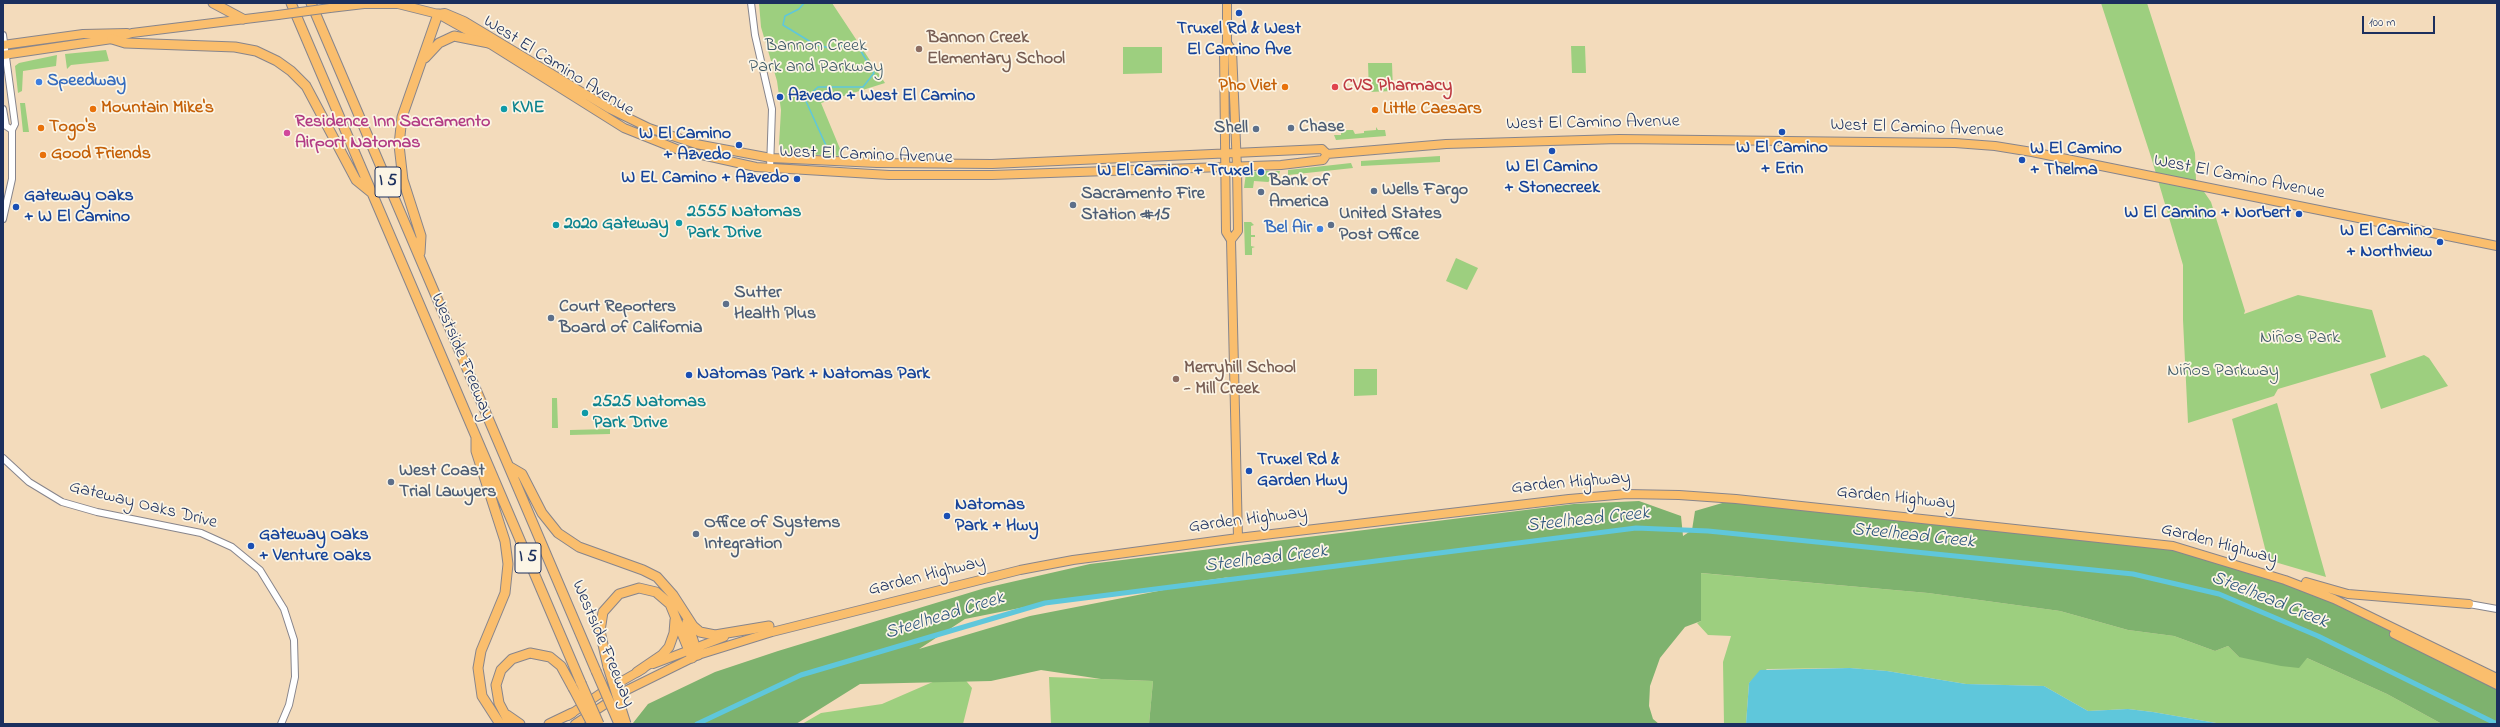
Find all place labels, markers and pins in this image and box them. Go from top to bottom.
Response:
marker: Truxel Rd & West El Camino Ave [1234,8,1244,18]
place label: Truxel Rd & West El Camino Ave [1177,19,1301,62]
place label: Bannon Creek Elementary School [927,28,1065,70]
marker: Bannon Creek Elementary School [914,44,924,54]
place label: Speedway [47,71,126,93]
place label: Pho Viet [1219,76,1277,98]
place label: CVS Pharmacy [1343,76,1452,98]
marker: Speedway [34,77,44,87]
marker: Pho Viet [1280,82,1290,92]
marker: CVS Pharmacy [1330,82,1340,92]
place label: Azvedo + West El Camino [788,86,975,108]
marker: Azvedo + West El Camino [775,92,785,102]
place label: Mountain Mike's [101,98,214,120]
place label: KVIE [512,98,544,120]
place label: Little Caesars [1383,99,1482,121]
marker: Mountain Mike's [88,104,98,114]
marker: KVIE [499,104,509,114]
marker: Little Caesars [1370,105,1380,115]
place label: Residence Inn Sacramento Airport Natomas [295,112,490,154]
place label: Togo's [49,117,96,139]
place label: Chase [1299,117,1344,139]
place label: Shell [1214,118,1248,140]
marker: Togo's [36,123,46,133]
marker: Chase [1286,123,1296,133]
place label: W El Camino + Azvedo [639,124,731,166]
marker: Shell [1251,124,1261,134]
marker: W El Camino + Erin [1777,127,1787,137]
marker: Residence Inn Sacramento Airport Natomas [282,128,292,138]
place label: W El Camino + Erin [1736,138,1828,180]
place label: W El Camino + Thelma [2030,139,2122,182]
marker: W El Camino + Azvedo [734,140,744,150]
place label: Good Friends [51,144,151,166]
marker: W El Camino + Stonecreek [1547,146,1557,156]
marker: Good Friends [38,150,48,160]
marker: W El Camino + Thelma [2017,155,2027,165]
place label: W El Camino + Stonecreek [1504,157,1600,200]
place label: W El Camino + Truxel [1097,161,1253,183]
marker: W El Camino + Truxel [1256,167,1266,177]
place label: W EL Camino + Azvedo [621,168,789,190]
place label: Bank of America [1269,171,1330,214]
marker: W EL Camino + Azvedo [792,174,802,184]
place label: Wells Fargo [1382,180,1468,202]
place label: Sacramento Fire Station #15 [1081,184,1205,226]
place label: Gateway Oaks + W El Camino [24,186,134,228]
marker: Wells Fargo [1369,186,1379,196]
marker: Bank of America [1256,187,1266,197]
marker: Sacramento Fire Station #15 [1068,200,1078,210]
marker: Gateway Oaks + W El Camino [11,202,21,212]
place label: 2555 Natomas Park Drive [687,202,801,244]
place label: W El Camino + Norbert [2124,203,2291,225]
place label: United States Post Office [1339,204,1442,246]
marker: W El Camino + Norbert [2294,209,2304,219]
place label: 2020 Gateway [564,214,669,236]
marker: 2555 Natomas Park Drive [674,218,684,228]
place label: Bel Air [1264,218,1312,240]
marker: 2020 Gateway [551,220,561,230]
marker: United States Post Office [1326,220,1336,230]
place label: W El Camino + Northview [2340,221,2432,264]
marker: Bel Air [1315,224,1325,234]
marker: W El Camino + Northview [2435,237,2445,247]
place label: Sutter Health Plus [734,283,816,326]
place label: Court Reporters Board of California [559,297,703,340]
marker: Sutter Health Plus [721,299,731,309]
marker: Court Reporters Board of California [546,313,556,323]
place label: Merryhill School - Mill Creek [1184,358,1296,400]
place label: Natomas Park + Natomas Park [697,364,930,386]
marker: Natomas Park + Natomas Park [684,370,694,380]
marker: Merryhill School - Mill Creek [1171,374,1181,384]
place label: 2525 Natomas Park Drive [593,392,706,434]
marker: 2525 Natomas Park Drive [580,408,590,418]
place label: Truxel Rd & Garden Hwy [1257,450,1347,492]
place label: West Coast Trial Lawyers [399,461,496,504]
marker: Truxel Rd & Garden Hwy [1244,466,1254,476]
marker: West Coast Trial Lawyers [386,477,396,487]
place label: Natomas Park + Hwy [955,495,1038,538]
marker: Natomas Park + Hwy [942,511,952,521]
place label: Office of Systems Integration [704,513,840,556]
place label: Gateway Oaks + Venture Oaks [259,525,372,568]
marker: Office of Systems Integration [691,529,701,539]
marker: Gateway Oaks + Venture Oaks [246,541,256,551]

